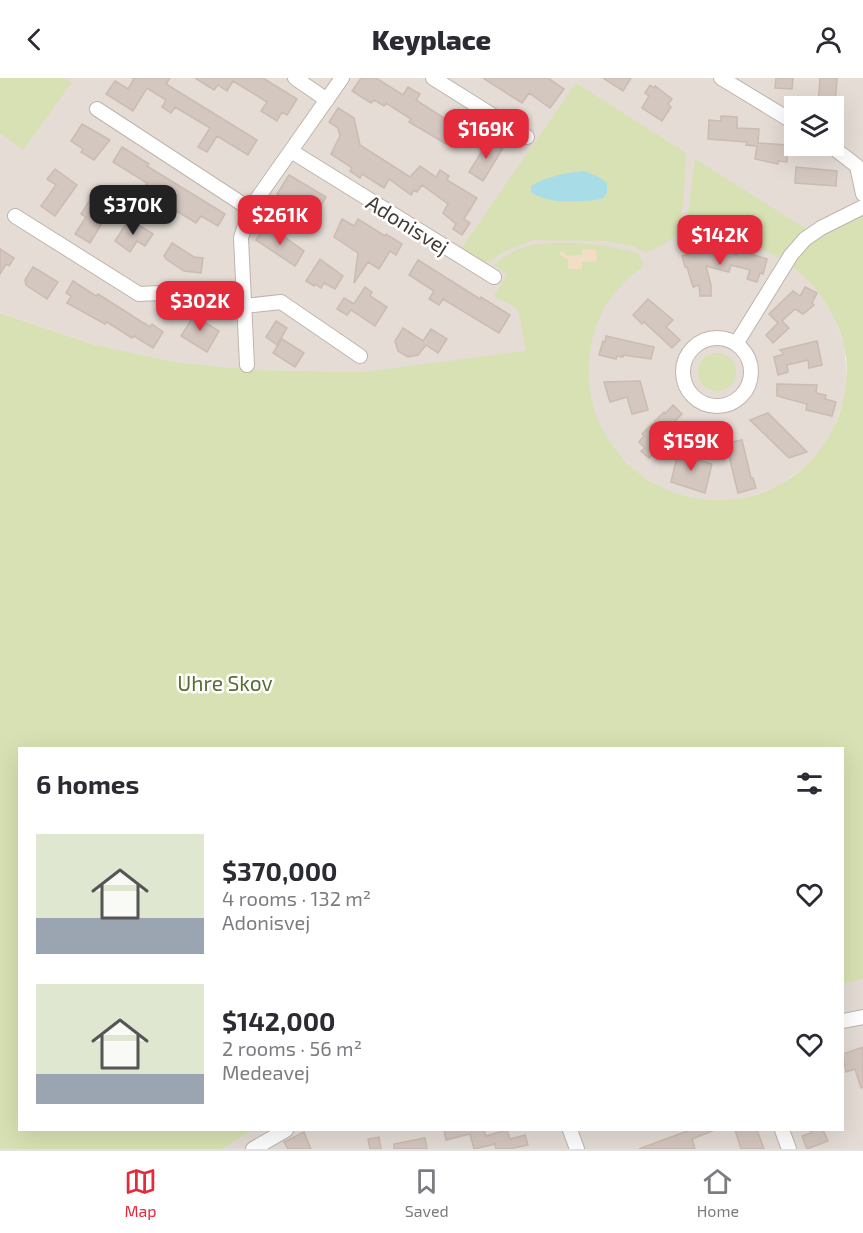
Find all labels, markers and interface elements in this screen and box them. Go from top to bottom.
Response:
icon: back [18,23,51,56]
text: Keyplace [372,23,491,55]
icon: person [812,23,845,56]
map controls [784,96,844,156]
button: layers [784,96,844,156]
pin: $169K [444,109,528,160]
text: $169K [458,116,514,140]
pin: $370K [91,185,175,236]
street label: Adonisvej [362,189,454,260]
text: $370K [104,192,162,216]
pin: $261K [238,195,322,246]
text: $261K [252,202,308,226]
pin: $142K [678,215,762,266]
text: $142K [691,222,749,246]
pin: $302K [158,281,242,332]
text: $302K [170,288,230,312]
pin: $159K [649,421,733,472]
text: $159K [663,428,719,452]
park label: Uhre Skov [177,670,273,695]
icon: filters [793,767,826,800]
text: 6 homes [36,768,139,799]
text: $370,000 [222,855,337,886]
icon: home [84,858,156,930]
icon: heart [793,878,826,911]
text: 4 rooms · 132 m² [222,886,371,910]
text: Adonisvej [222,910,310,934]
text: $142,000 [222,1005,336,1036]
icon: home [84,1008,156,1080]
icon: heart [793,1028,826,1061]
text: 2 rooms · 56 m² [222,1036,362,1060]
text: Medeavej [222,1060,310,1084]
tab: Map [124,1165,157,1220]
tab: Saved [405,1165,449,1220]
tab: Home [697,1165,739,1220]

